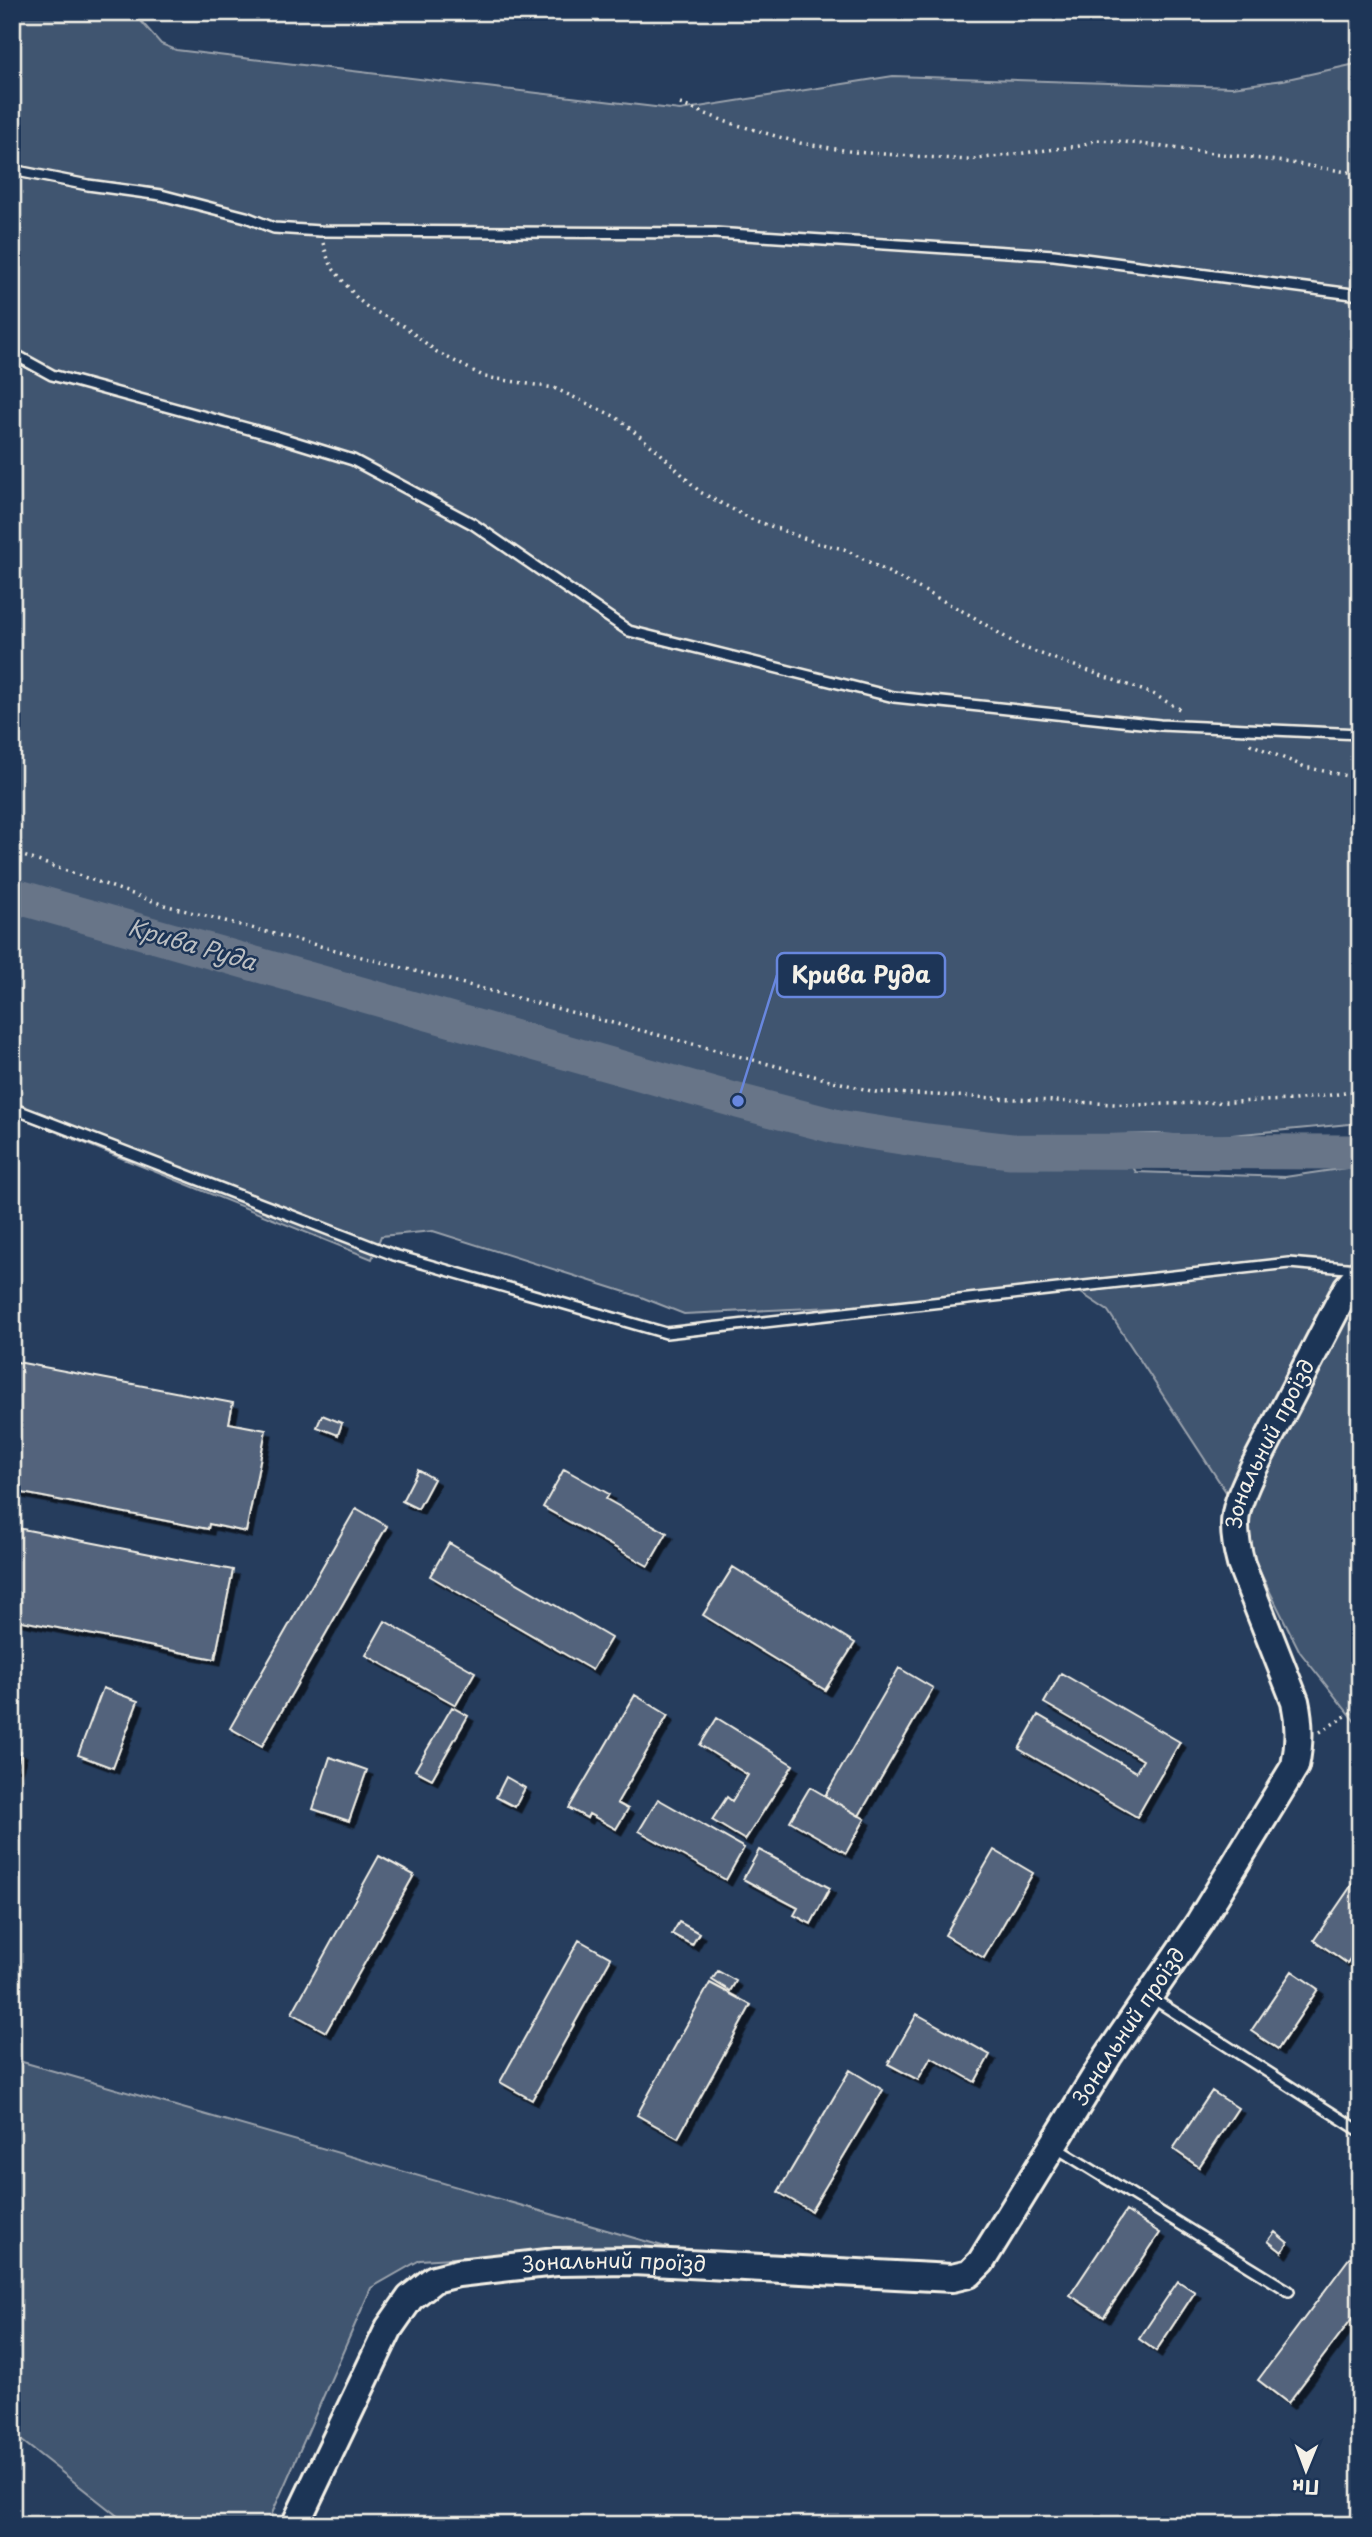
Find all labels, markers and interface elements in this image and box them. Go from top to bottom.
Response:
water label: Крива Руда [124,909,261,979]
callout: Крива Руда [777,953,945,997]
text: Крива Руда [792,956,931,991]
street label: Зональний проїзд [1217,1353,1321,1529]
street label: Зональний проїзд [1063,1940,1192,2111]
street label: Зональний проїзд [520,2243,707,2280]
north arrow [1270,2436,1340,2506]
text: Пн [1292,2474,1320,2502]

